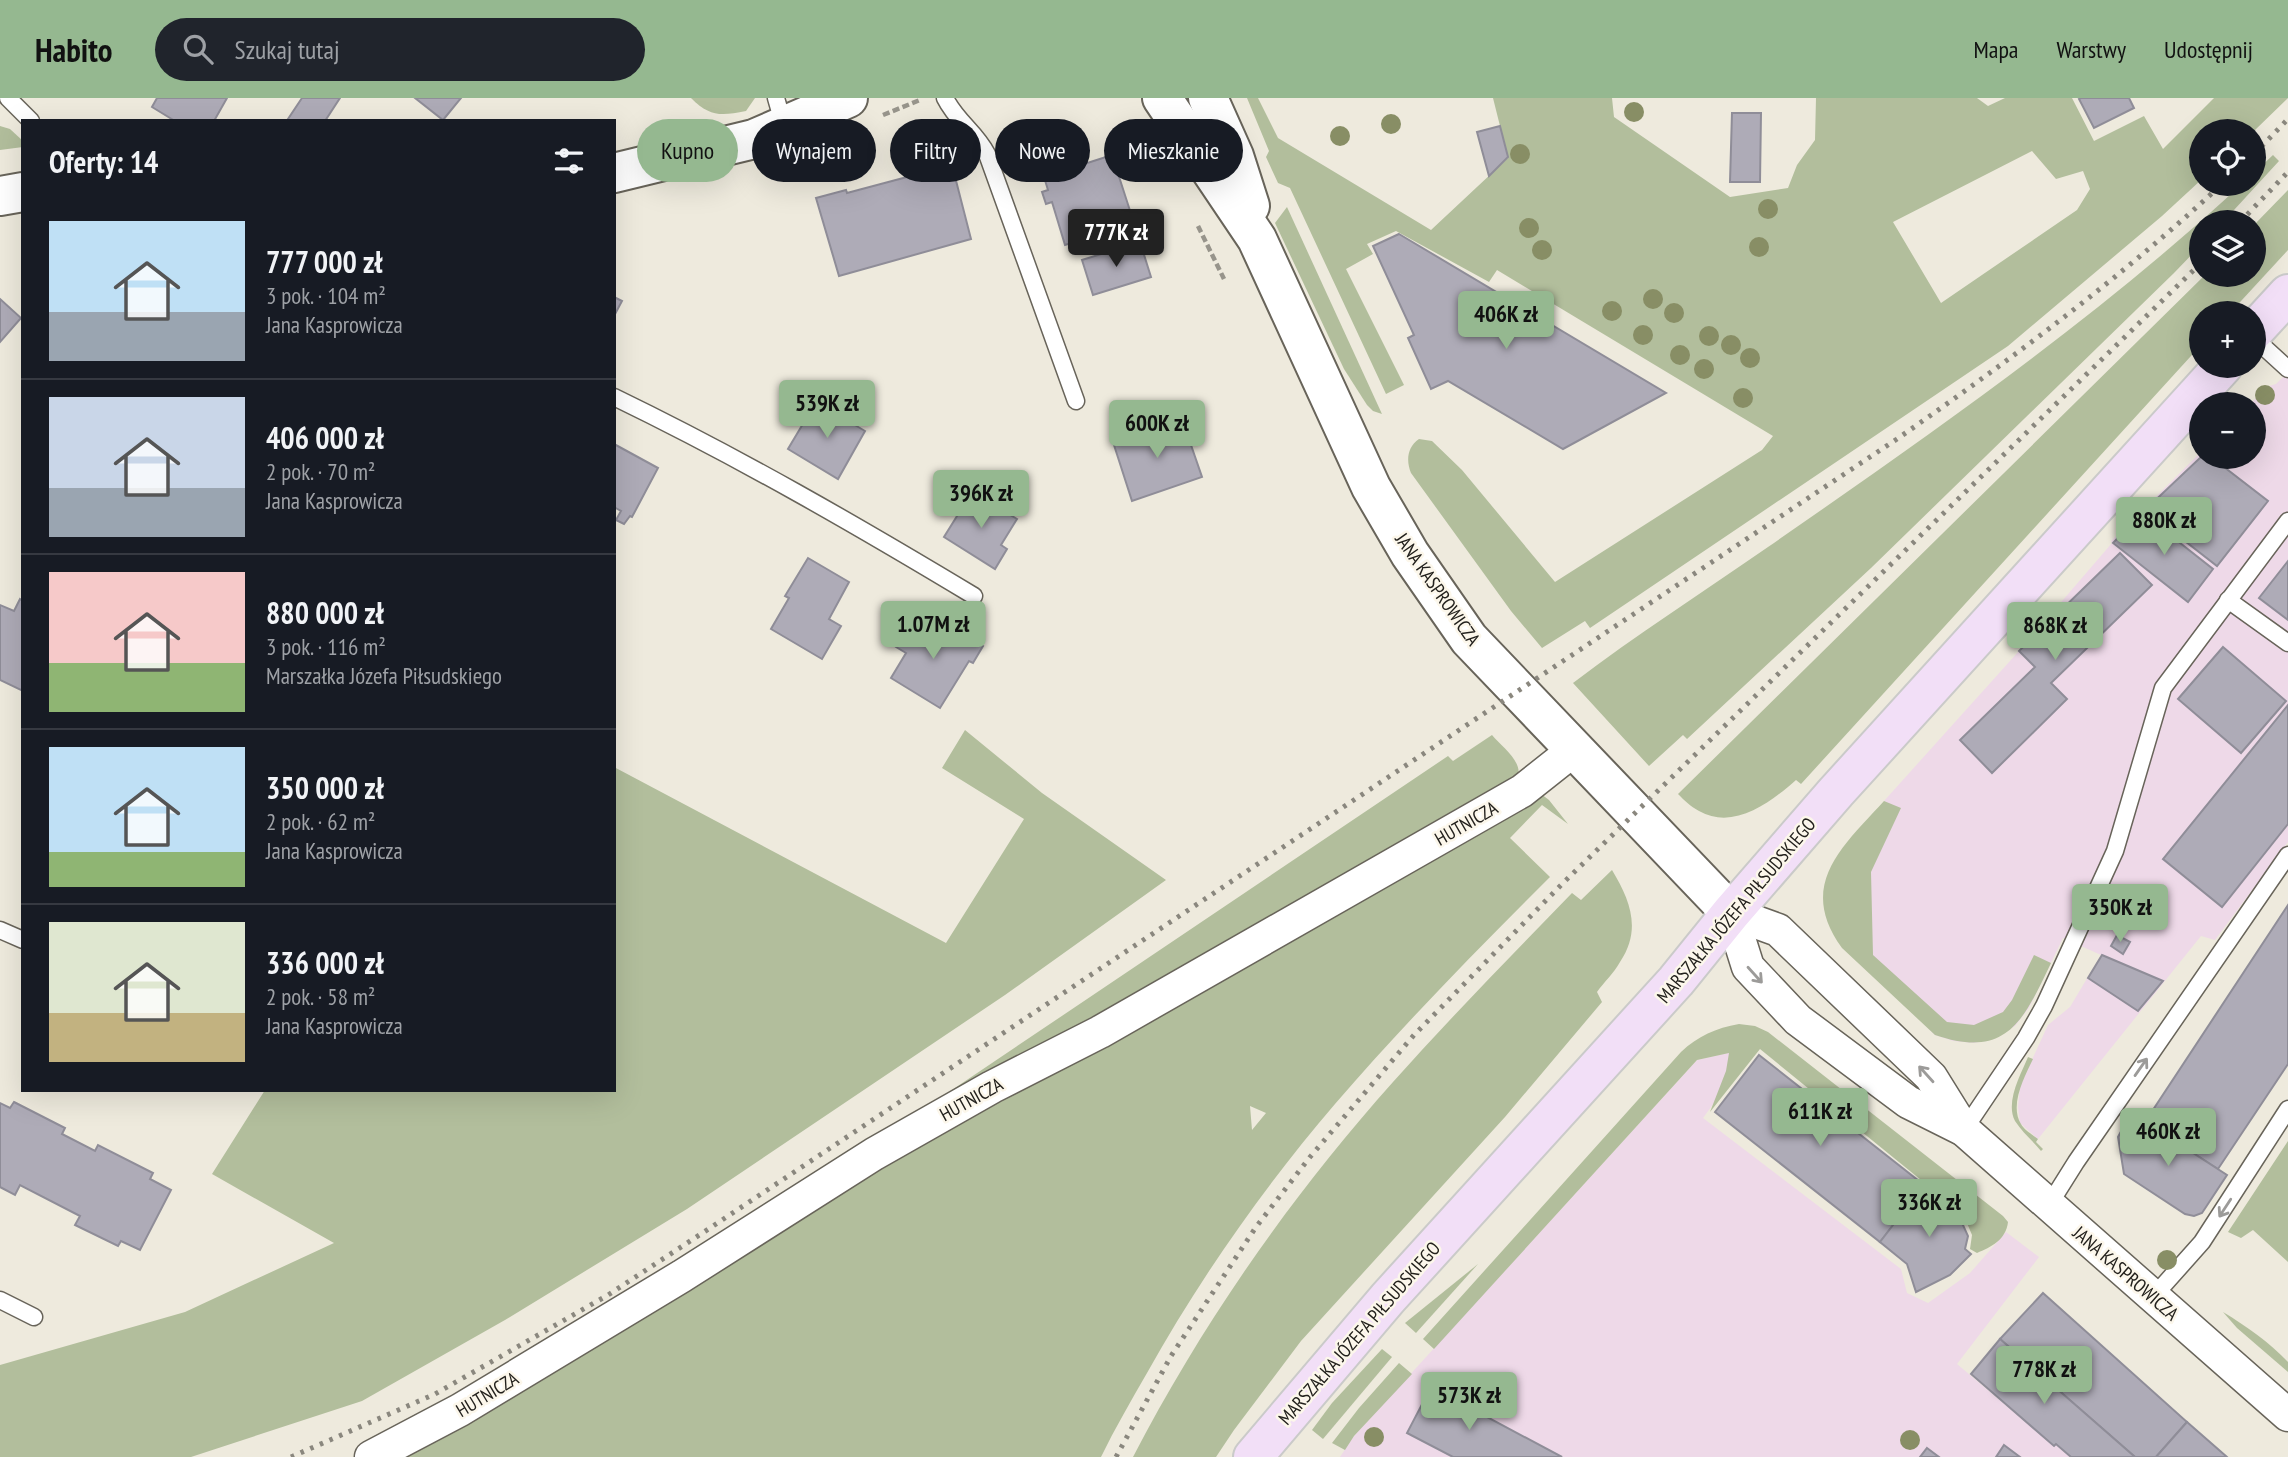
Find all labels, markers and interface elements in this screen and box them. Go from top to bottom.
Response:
search box [155,18,645,81]
text: Habito [35,28,113,71]
icon: search [179,30,217,68]
text: Szukaj tutaj [235,33,340,66]
text: Mapa [1974,34,2018,65]
text: Warstwy [2056,34,2126,65]
text: Udostępnij [2164,34,2253,65]
chip: Kupno [637,119,738,182]
chip: Wynajem [752,119,876,182]
chip: Filtry [890,119,981,182]
chip: Nowe [995,119,1090,182]
chip: Mieszkanie [1104,119,1243,182]
map controls [2189,119,2266,469]
button: locate [2189,119,2266,196]
text: Oferty: 14 [49,142,158,181]
icon: filters [550,142,588,180]
pin: 777K zł [1051,209,1181,269]
button: layers [2189,210,2266,287]
text: 777K zł [1084,217,1148,246]
text: 777 000 zł [266,242,382,281]
icon: home [105,249,189,333]
text: 3 pok. · 104 m² [266,281,386,310]
pin: 406K zł [1441,292,1571,351]
text: 406K zł [1474,299,1538,328]
button: + [2189,301,2266,378]
text: Jana Kasprowicza [266,310,403,339]
pin: 539K zł [762,380,892,440]
text: 539K zł [795,388,859,417]
button: − [2189,392,2266,469]
pin: 600K zł [1092,400,1222,460]
text: 600K zł [1125,408,1189,437]
text: 406 000 zł [266,418,384,457]
icon: home [105,425,189,509]
text: 2 pok. · 70 m² [266,457,375,486]
pin: 396K zł [916,470,1046,530]
text: 396K zł [949,478,1013,507]
text: Jana Kasprowicza [266,486,403,515]
pin: 880K zł [2099,498,2229,557]
text: 880K zł [2132,505,2196,534]
street label: JANA KASPROWICZA [1390,527,1486,650]
text: 880 000 zł [266,593,384,632]
icon: home [105,600,189,684]
pin: 1.07M zł [861,602,1005,661]
pin: 868K zł [1990,602,2120,662]
text: 1.07M zł [897,609,969,638]
text: 868K zł [2023,610,2087,639]
text: 3 pok. · 116 m² [266,632,386,661]
text: Marszałka Józefa Piłsudskiego [266,661,502,690]
text: 350 000 zł [266,768,384,807]
icon: home [105,775,189,859]
street label: HUTNICZA [1430,795,1502,851]
text: 2 pok. · 62 m² [266,807,375,836]
street label: MARSZAŁKA JÓZEFA PIŁSUDSKIEGO [1651,812,1821,1008]
text: Jana Kasprowicza [266,836,403,865]
pin: 350K zł [2055,884,2185,944]
text: 350K zł [2088,892,2152,921]
text: 336 000 zł [266,943,384,982]
icon: home [105,950,189,1034]
one-way arrow [1747,966,1764,983]
text: 2 pok. · 58 m² [266,982,375,1011]
text: Jana Kasprowicza [266,1011,403,1040]
one-way arrow [2134,1058,2148,1077]
one-way arrow [1918,1065,1934,1083]
street label: HUTNICZA [935,1072,1007,1126]
pin: 611K zł [1755,1088,1885,1148]
text: 611K zł [1788,1096,1852,1125]
pin: 460K zł [2103,1108,2233,1168]
text: 460K zł [2136,1116,2200,1145]
pin: 336K zł [1864,1180,1994,1239]
text: 336K zł [1897,1187,1961,1216]
one-way arrow [2217,1197,2231,1217]
street label: JANA KASPROWICZA [2068,1220,2184,1325]
street label: MARSZAŁKA JÓZEFA PIŁSUDSKIEGO [1273,1237,1445,1429]
pin: 778K zł [1979,1346,2109,1406]
text: 778K zł [2012,1354,2076,1383]
street label: HUTNICZA [451,1366,523,1422]
pin: 573K zł [1404,1372,1534,1432]
text: 573K zł [1437,1380,1501,1409]

